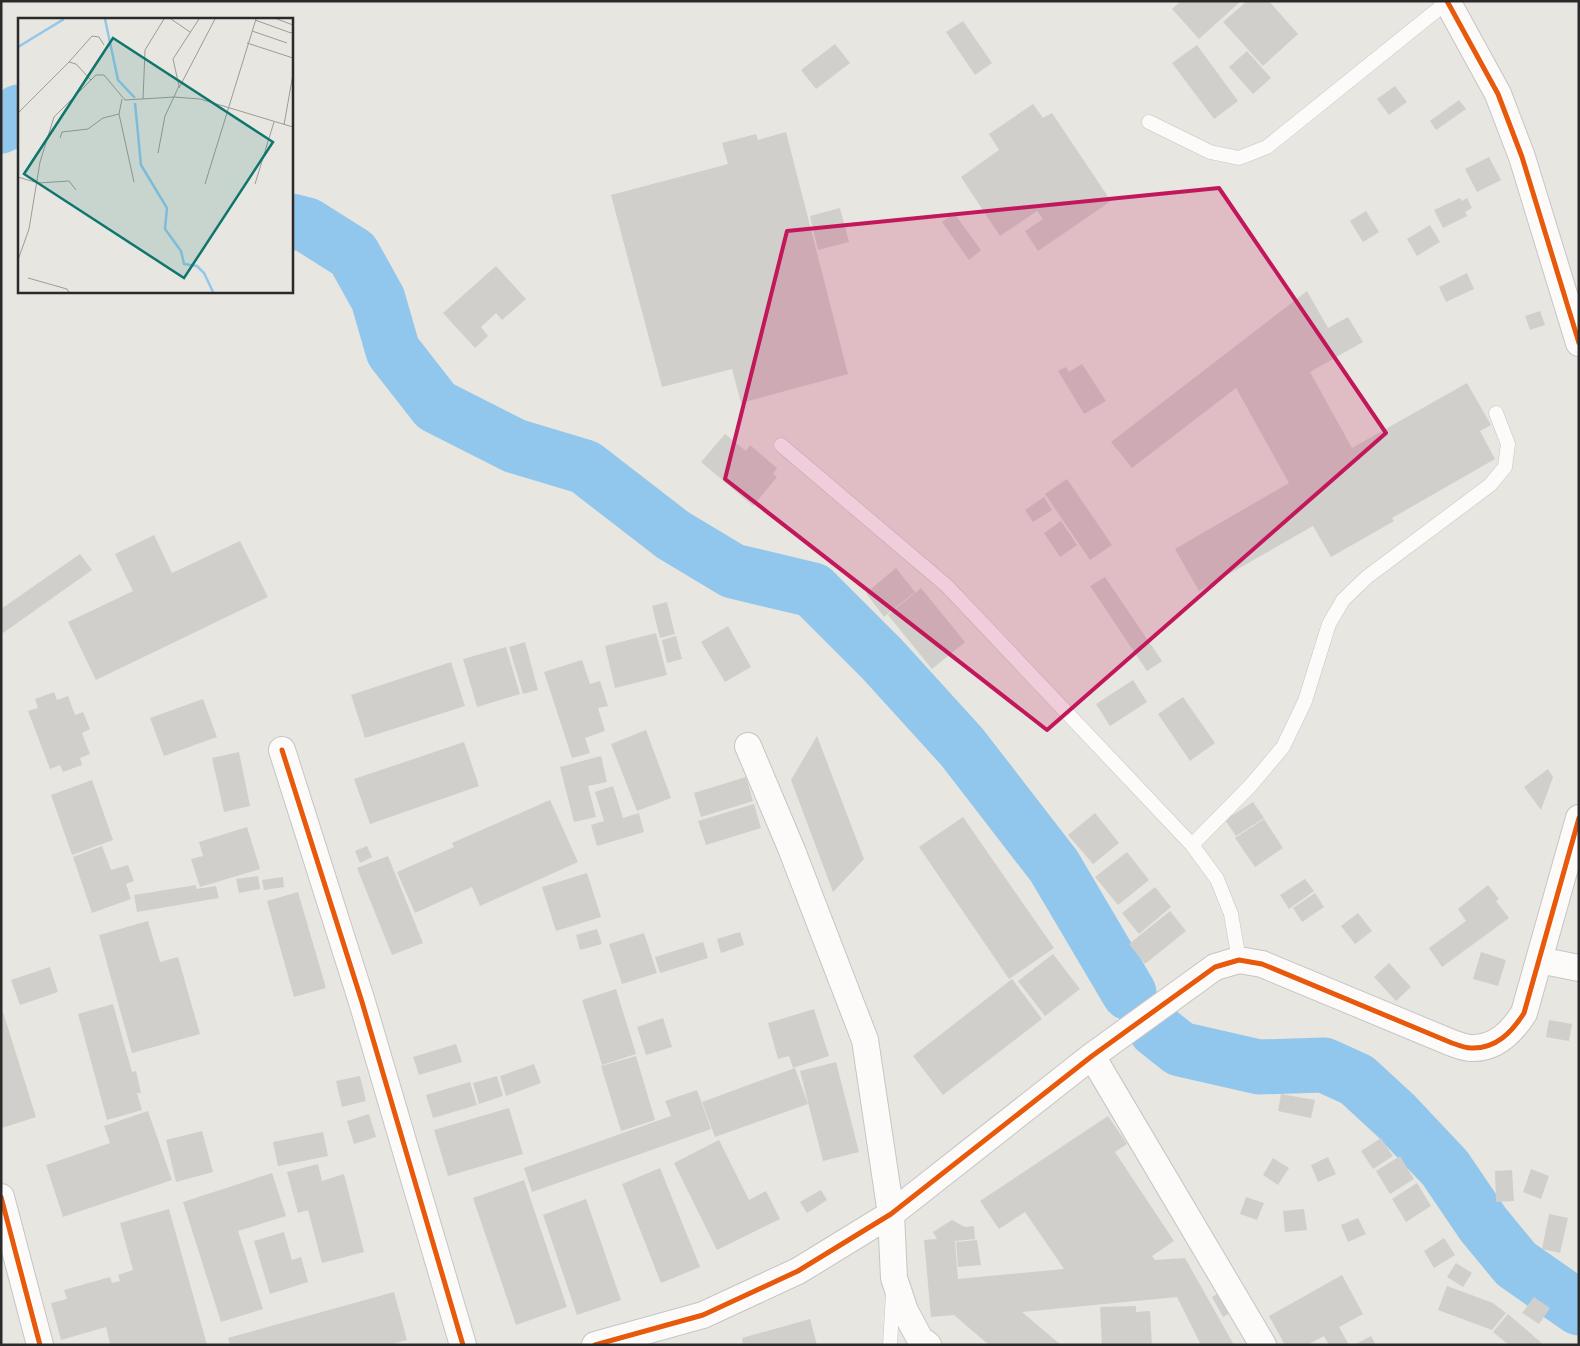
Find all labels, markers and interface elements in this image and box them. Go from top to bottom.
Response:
inset map [18,18,292,292]

